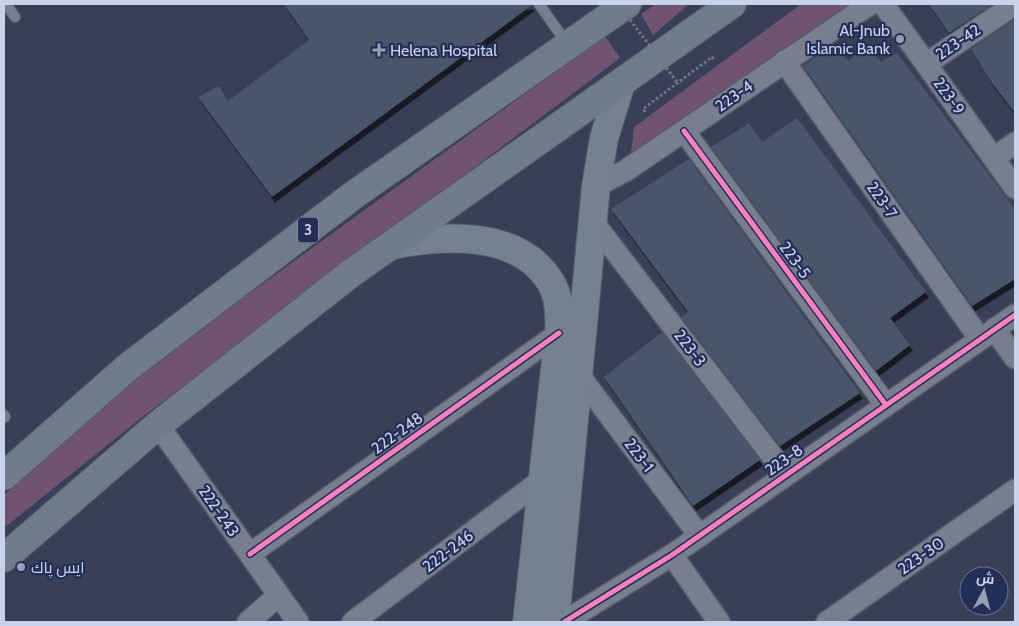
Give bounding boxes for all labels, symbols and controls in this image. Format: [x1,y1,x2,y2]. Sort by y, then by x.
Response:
street label: 223-42 [932,20,984,64]
place label: Al-Jnub Islamic Bank [806,21,891,58]
marker: Al-Jnub Islamic Bank [894,33,906,45]
place label: Helena Hospital [390,41,497,60]
marker: Helena Hospital [372,43,386,57]
street label: 223-9 [929,74,969,118]
street label: 223-4 [712,76,756,116]
street label: 223-7 [863,178,901,222]
road number: 3 [298,218,318,242]
street label: 223-5 [775,238,815,282]
street label: 223-3 [670,326,710,370]
street label: 222-248 [368,408,426,458]
street label: 223-1 [620,434,658,476]
street label: 223-8 [761,440,807,480]
street label: 222-243 [195,482,243,540]
street label: 222-246 [419,526,477,576]
street label: 223-30 [894,533,948,579]
place label: ايس پاك [31,558,85,579]
marker: ايس پاك [15,561,27,573]
north arrow [959,566,1009,616]
text: ش [976,568,996,588]

